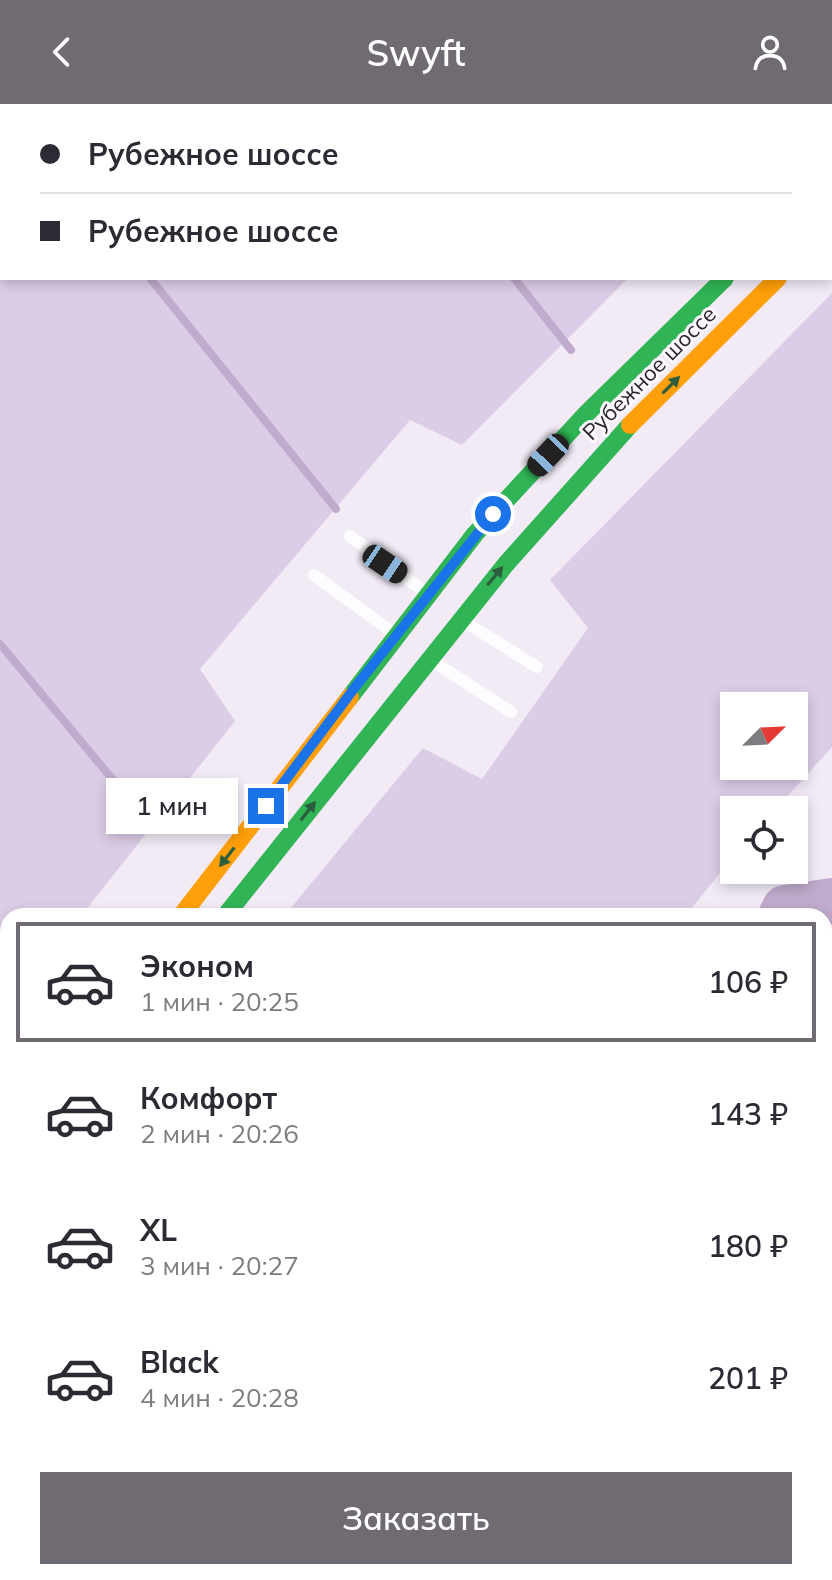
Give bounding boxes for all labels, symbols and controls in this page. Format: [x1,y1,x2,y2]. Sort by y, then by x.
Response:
icon: back [40,30,84,74]
text: Swyft [366,30,466,75]
icon: person [748,30,792,74]
text: Рубежное шоссе [88,135,339,173]
text: Рубежное шоссе [88,212,339,250]
street label: Рубежное шоссе [576,300,722,446]
one-way arrow [661,375,680,394]
car [523,429,573,481]
route start [475,496,511,532]
car [358,541,412,587]
one-way arrow [486,567,503,587]
north arrow [720,692,808,780]
map controls [720,692,808,884]
callout: 1 мин [106,778,238,834]
route end [248,788,284,824]
text: 1 мин [136,789,208,822]
button: locate [720,796,808,884]
one-way arrow [300,801,316,821]
one-way arrow [220,846,236,867]
icon: car [44,946,116,1018]
text: Эконом [140,947,254,985]
text: 106 ₽ [708,963,788,1001]
text: 1 мин · 20:25 [140,985,299,1018]
icon: car [44,1078,116,1150]
text: Комфорт [140,1079,277,1117]
text: 143 ₽ [708,1095,788,1133]
text: 2 мин · 20:26 [140,1117,299,1150]
icon: car [44,1210,116,1282]
text: XL [140,1211,177,1249]
text: 180 ₽ [708,1227,788,1265]
text: 3 мин · 20:27 [140,1249,299,1282]
icon: car [44,1342,116,1414]
text: Black [140,1343,219,1381]
text: 201 ₽ [708,1359,788,1397]
text: 4 мин · 20:28 [140,1381,299,1414]
button: Заказать [40,1472,792,1564]

